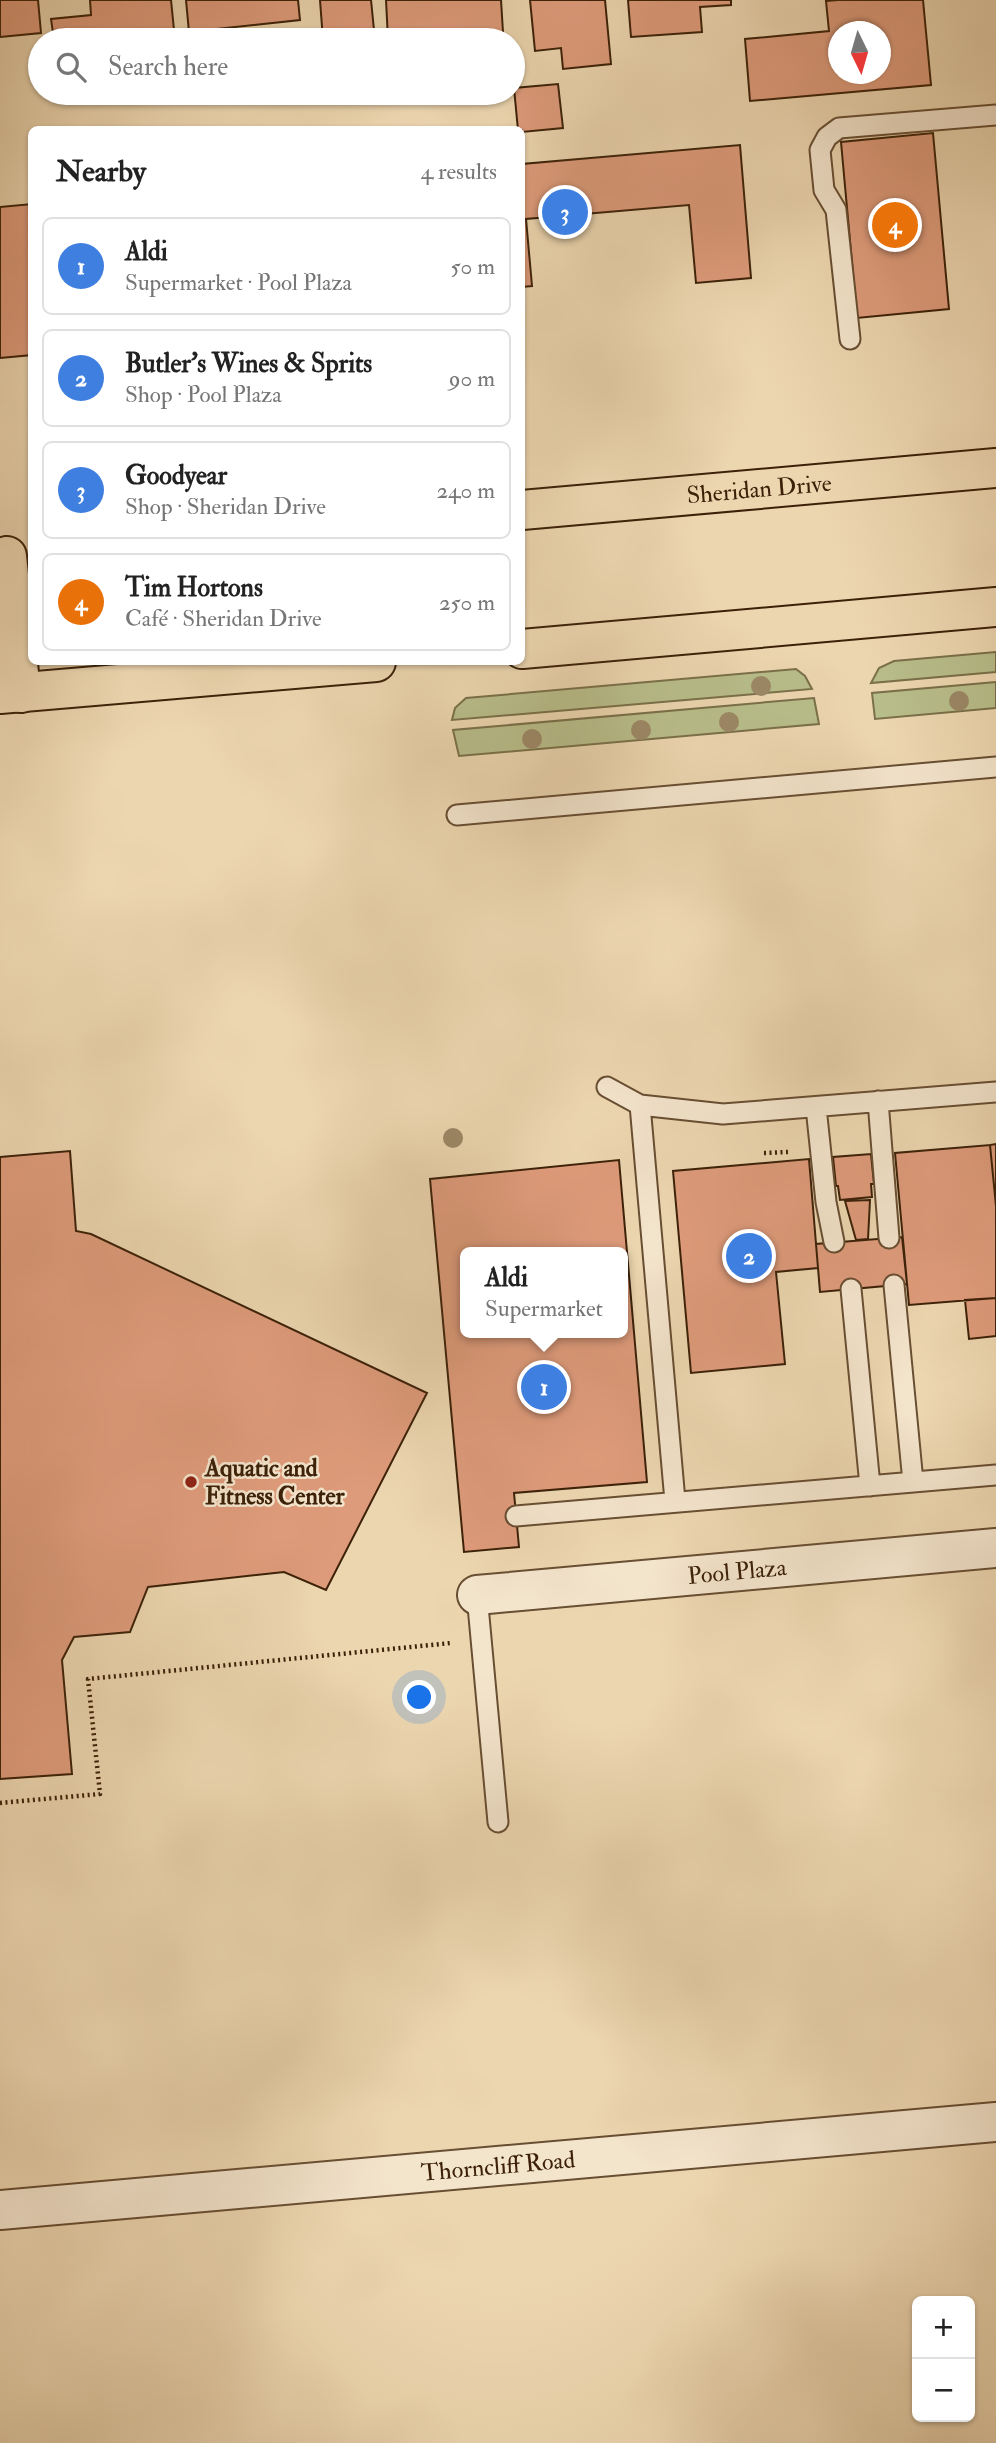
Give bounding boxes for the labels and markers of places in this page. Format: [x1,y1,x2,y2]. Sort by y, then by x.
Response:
pin: 3 [542,186,588,238]
pin: 4 [872,199,918,251]
pin: 2 [726,1230,772,1282]
pin: 1 [521,1361,567,1413]
place label: Aquatic and Fitness Center [204,1453,345,1512]
marker: Aquatic and Fitness Center [183,1474,199,1490]

